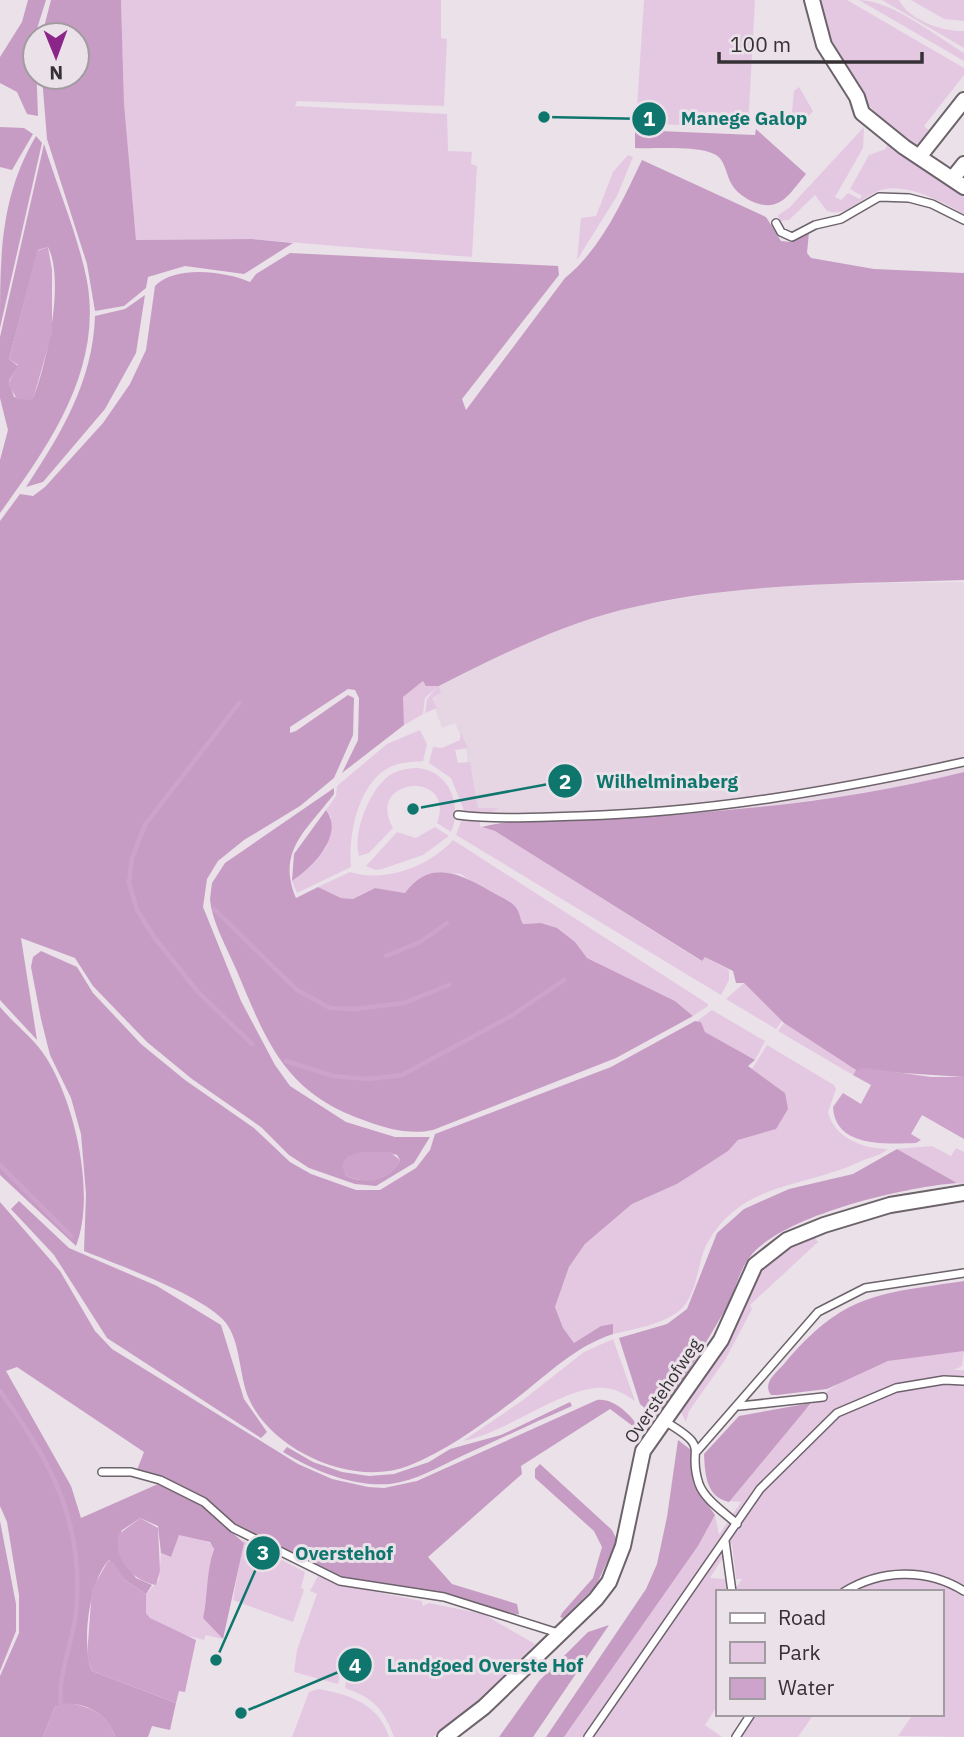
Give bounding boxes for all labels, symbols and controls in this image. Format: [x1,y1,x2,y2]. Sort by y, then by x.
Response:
north arrow [21,21,91,91]
scale bar [719,21,922,65]
text: 100 m [730,30,791,58]
text: N [49,61,63,85]
callout: Manege Galop [631,99,821,139]
text: 1 [643,104,656,132]
text: Manege Galop [681,106,807,130]
callout: Wilhelminaberg [547,761,752,801]
text: 2 [559,767,571,795]
text: Wilhelminaberg [596,769,739,793]
street label: Overstehofweg [619,1333,706,1448]
callout: Overstehof [246,1533,407,1573]
text: 3 [257,1538,269,1566]
text: Overstehof [295,1541,393,1565]
legend [716,1590,943,1716]
text: Road [778,1603,826,1631]
text: Park [778,1638,821,1666]
callout: Landgoed Overste Hof [337,1645,597,1685]
text: 4 [349,1651,361,1679]
text: Landgoed Overste Hof [387,1653,583,1677]
text: Water [778,1673,835,1701]

